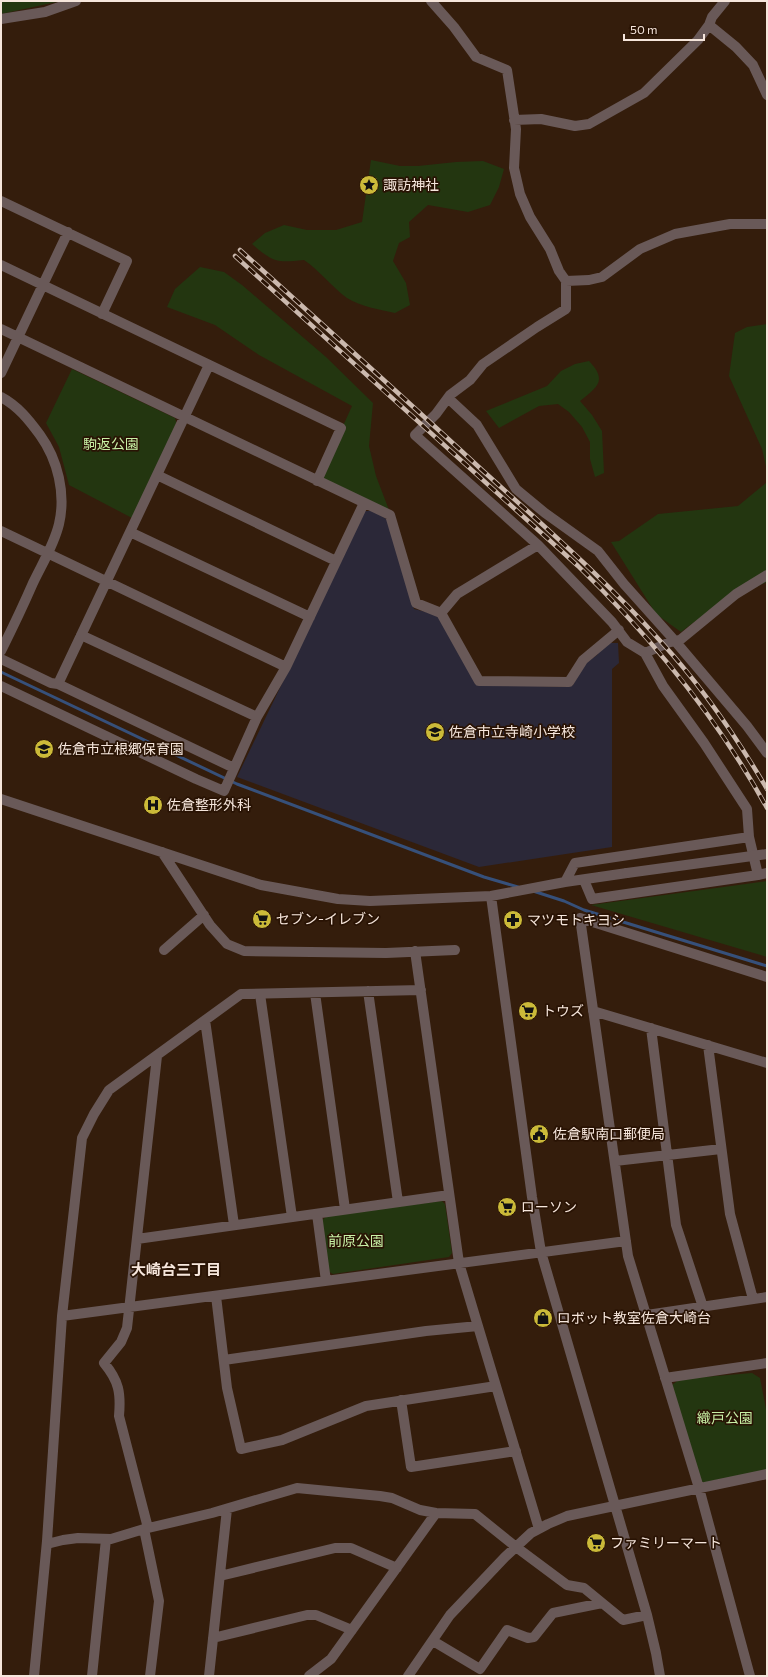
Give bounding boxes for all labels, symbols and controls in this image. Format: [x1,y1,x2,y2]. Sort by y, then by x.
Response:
scale bar [624,16,704,42]
text: 50 m [630,22,658,36]
place icon: 諏訪神社 [358,174,380,196]
place label: 諏訪神社 [383,176,439,193]
park label: 駒返公園 [83,435,139,452]
school or university icon: 佐倉市立寺崎小学校 [424,721,446,743]
place label: 佐倉市立寺崎小学校 [449,723,575,740]
school or university icon: 佐倉市立根郷保育園 [33,738,55,760]
place label: 佐倉市立根郷保育園 [58,740,184,757]
hospital icon: 佐倉整形外科 [142,794,164,816]
place label: 佐倉整形外科 [167,796,251,813]
supermarket icon: セブン-イレブン [251,908,273,930]
pharmacy icon: マツモトキヨシ [502,909,524,931]
place label: セブン-イレブン [276,910,380,927]
place label: マツモトキヨシ [527,911,625,928]
supermarket icon: トウズ [517,1000,539,1022]
place label: トウズ [542,1002,584,1019]
public building icon: 佐倉駅南口郵便局 [528,1123,550,1145]
place label: 佐倉駅南口郵便局 [553,1125,665,1142]
supermarket icon: ローソン [496,1196,518,1218]
place label: ローソン [521,1198,577,1215]
park label: 前原公園 [328,1232,384,1249]
district label: 大崎台三丁目 [131,1260,221,1278]
shop icon: ロボット教室佐倉大崎台 [532,1307,554,1329]
place label: ロボット教室佐倉大崎台 [557,1309,711,1326]
park label: 織戸公園 [697,1409,753,1426]
supermarket icon: ファミリーマート [585,1532,607,1554]
place label: ファミリーマート [610,1534,722,1551]

